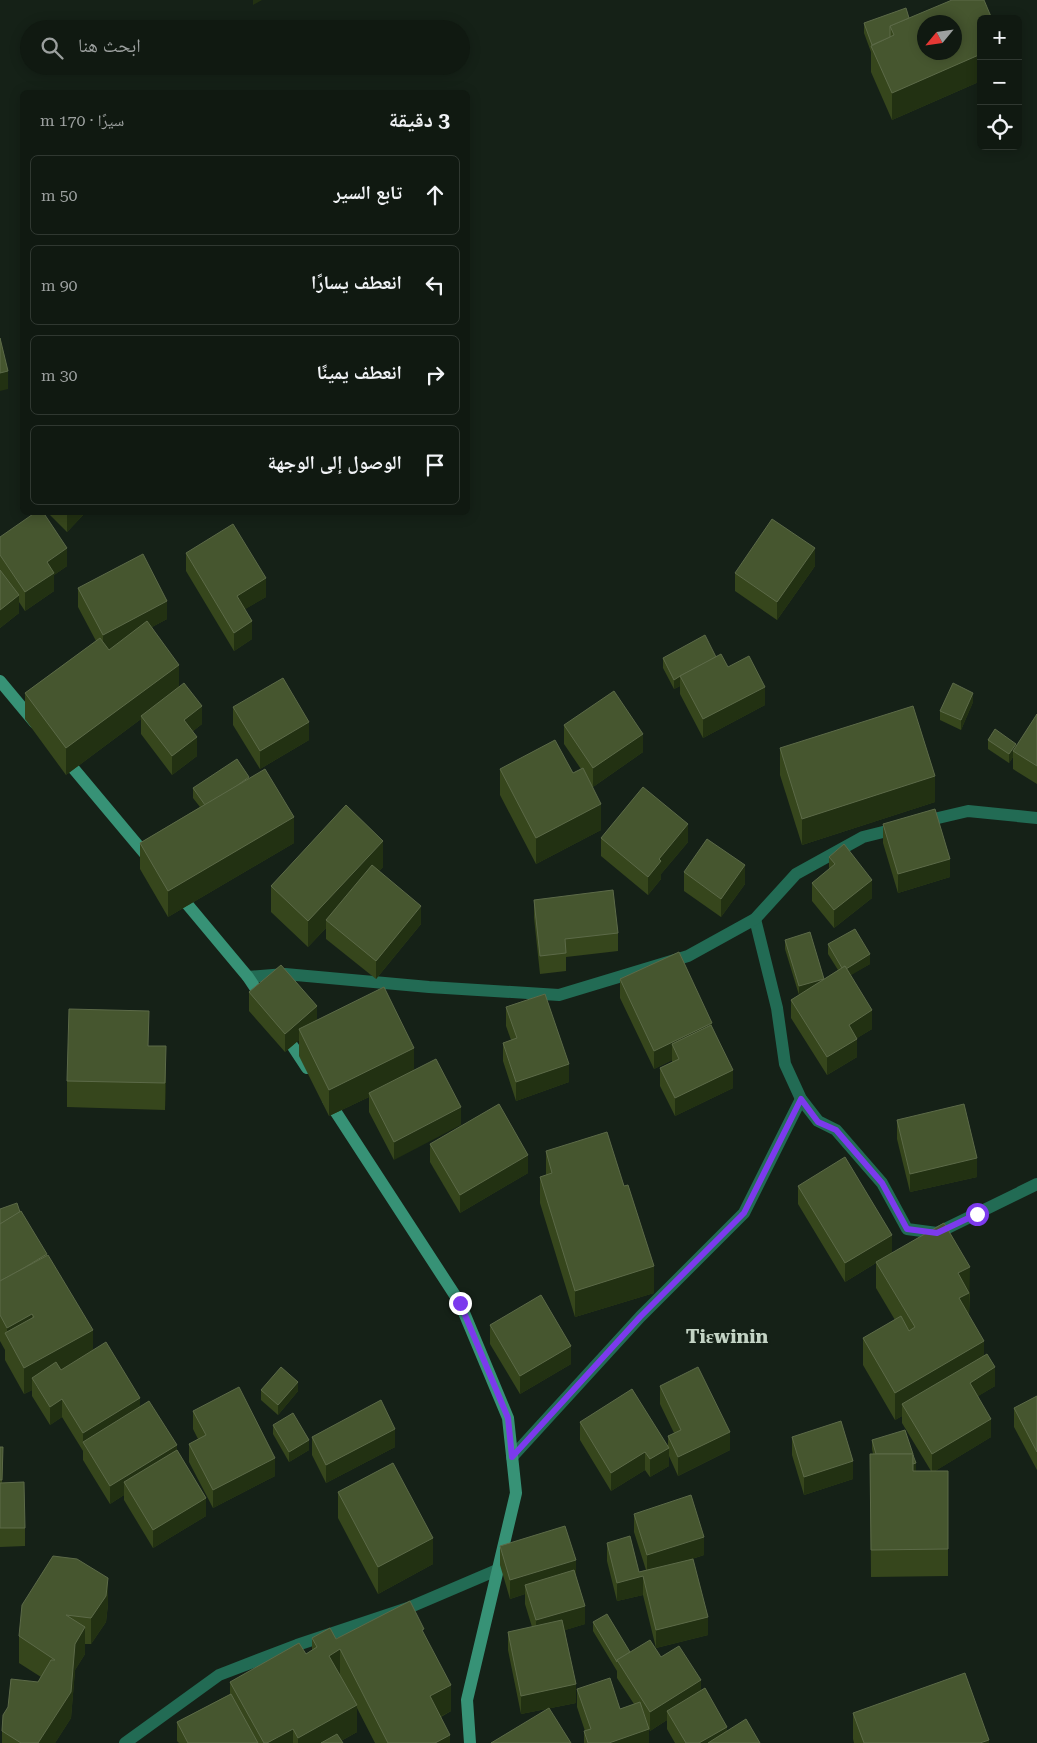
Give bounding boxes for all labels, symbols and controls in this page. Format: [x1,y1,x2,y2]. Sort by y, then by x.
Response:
north arrow [917,15,962,60]
map controls [977,15,1022,150]
button: + [977,15,1022,60]
search box [20,20,470,75]
icon: search [38,34,66,62]
text: ابحث هنا [78,34,141,57]
button: − [977,60,1022,105]
button: locate [977,105,1022,150]
text: 3 دقيقة [389,108,450,132]
text: سيرًا · 170 m [40,111,124,130]
text: تابع السير [334,181,402,204]
icon: ahead [421,181,449,209]
text: 50 m [41,186,78,205]
text: انعطف يسارًا [311,271,402,294]
icon: left [421,271,449,299]
text: 90 m [41,276,78,295]
text: انعطف يمينًا [317,361,402,384]
icon: right [421,361,449,389]
text: 30 m [41,366,78,385]
text: الوصول إلى الوجهة [267,451,402,474]
icon: arrive [421,451,449,479]
route start [966,1203,989,1226]
route end [449,1292,472,1315]
district label: Tiɛwinin [686,1325,769,1348]

